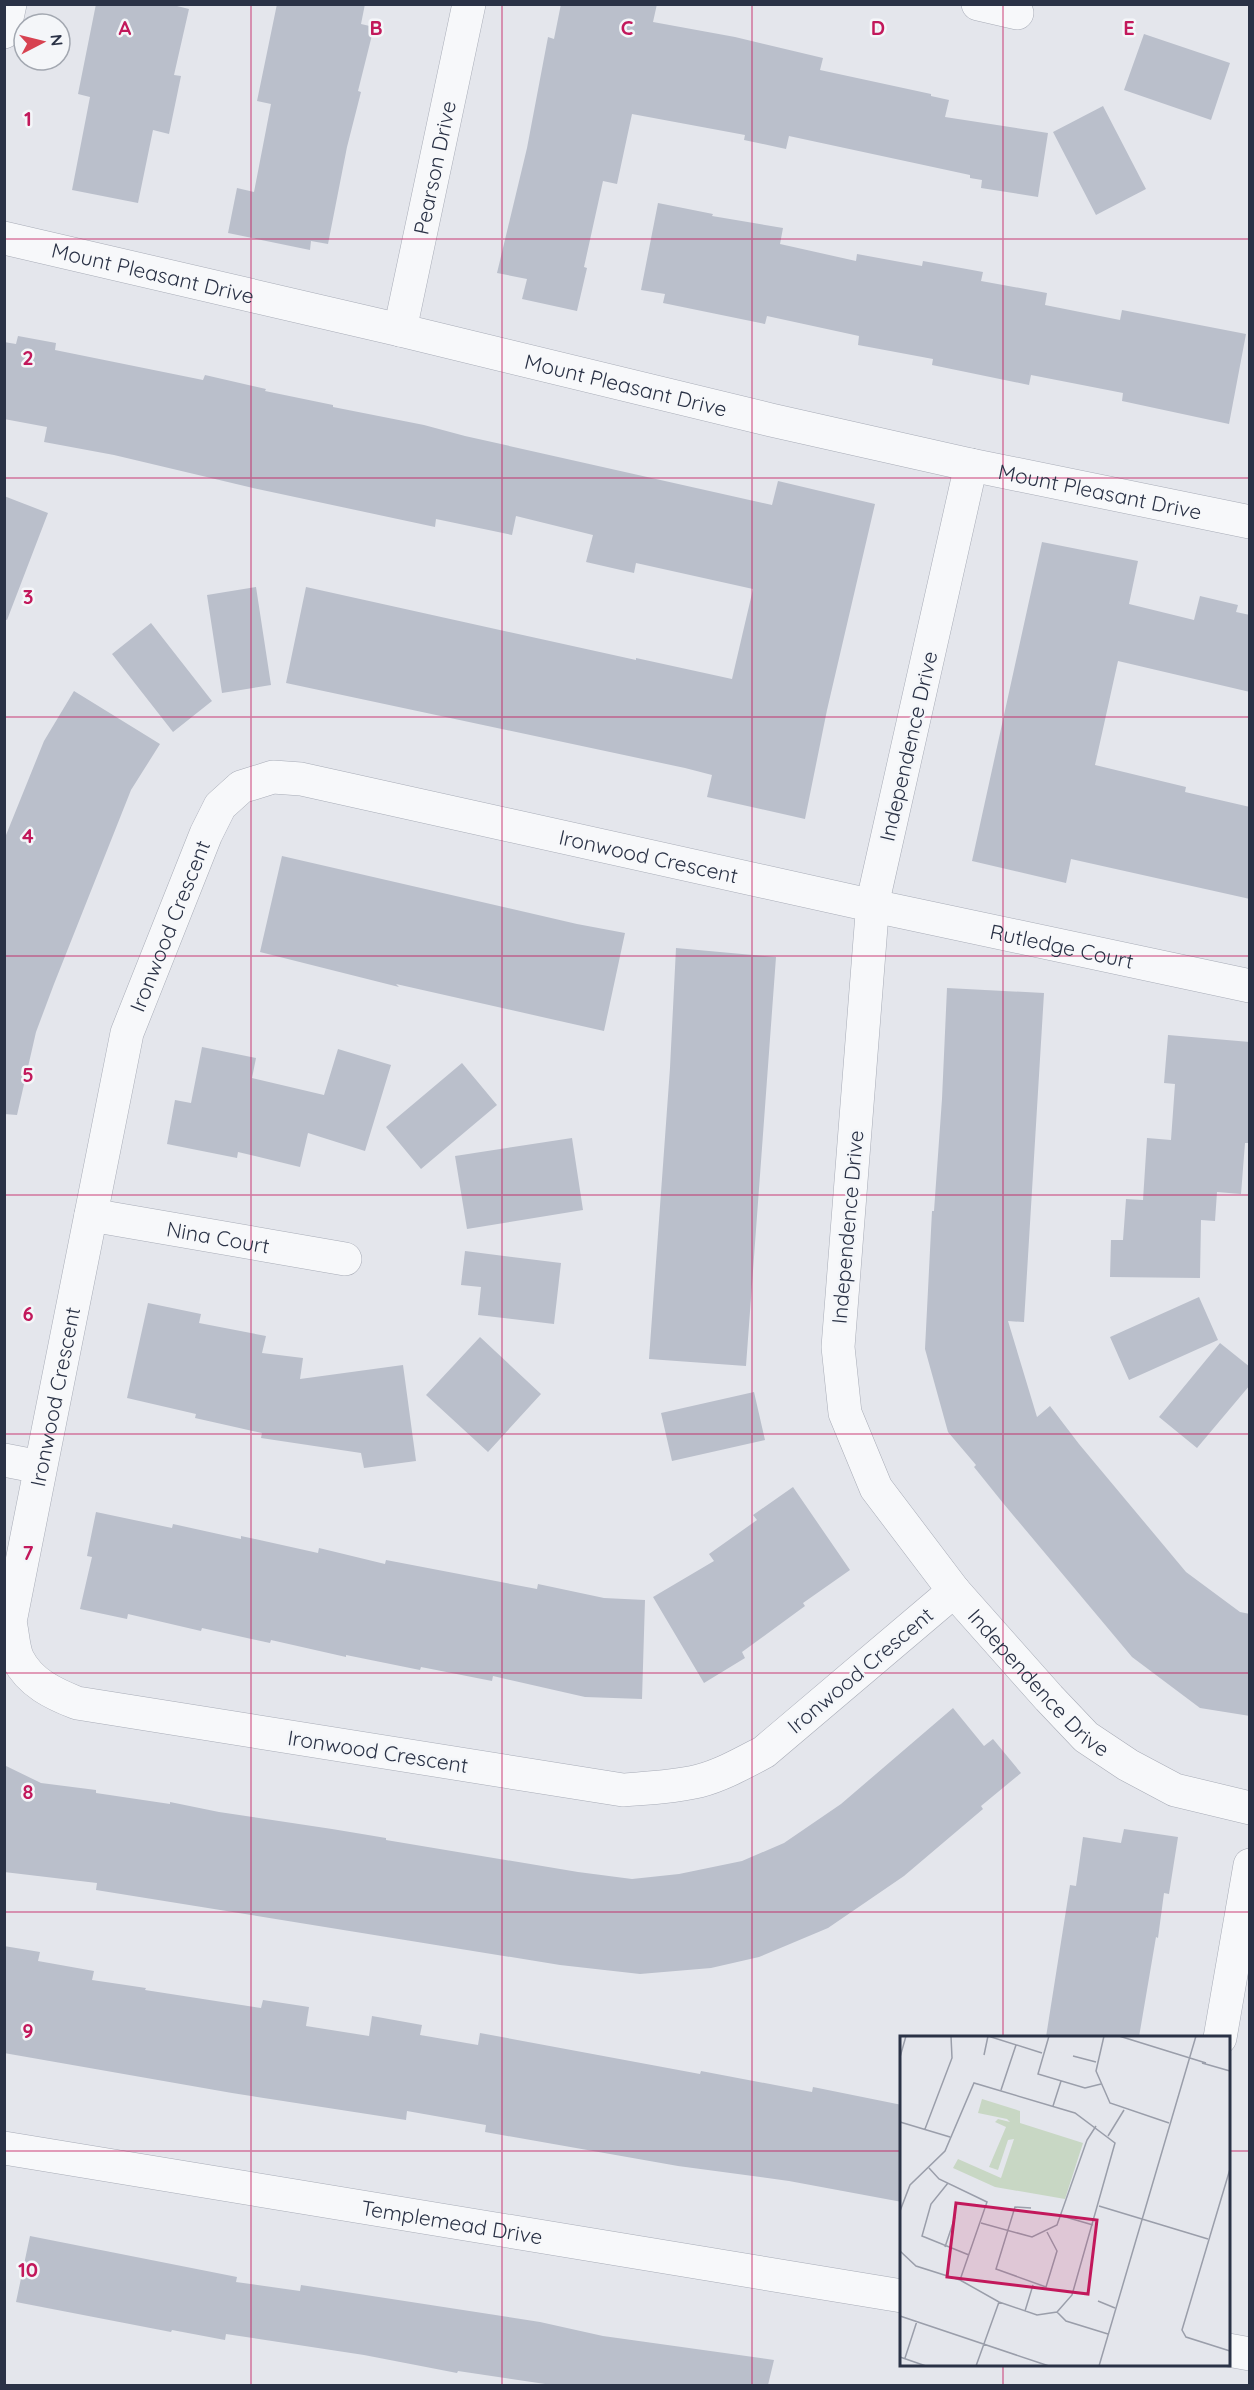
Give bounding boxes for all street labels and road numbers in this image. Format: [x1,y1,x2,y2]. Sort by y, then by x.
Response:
street label: Pearson Drive [408,98,461,237]
street label: Mount Pleasant Drive [49,237,257,309]
street label: Mount Pleasant Drive [522,348,730,422]
street label: Mount Pleasant Drive [996,458,1204,525]
street label: Independence Drive [873,648,943,844]
street label: Ironwood Crescent [557,824,740,888]
street label: Ironwood Crescent [124,836,215,1015]
street label: Rutledge Court [988,918,1136,974]
street label: Independence Drive [826,1129,868,1325]
street label: Nina Court [165,1215,272,1259]
street label: Ironwood Crescent [24,1305,85,1489]
street label: Ironwood Crescent [782,1601,938,1739]
street label: Independence Drive [963,1603,1114,1762]
street label: Ironwood Crescent [286,1724,470,1778]
street label: Templemead Drive [359,2194,545,2250]

